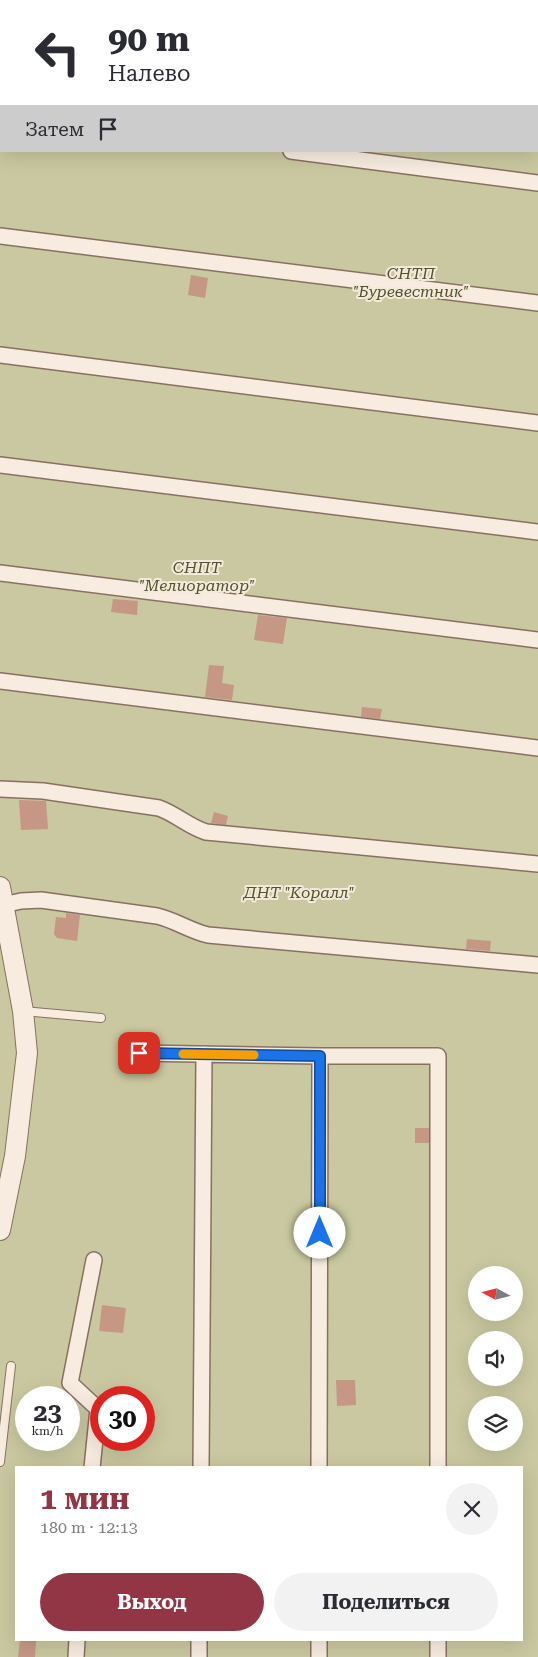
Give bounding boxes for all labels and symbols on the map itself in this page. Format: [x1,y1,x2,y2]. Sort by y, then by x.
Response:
park label: СНТП "Буревестник" [353,264,469,301]
park label: СНПТ "Мелиоратор" [139,558,255,595]
park label: ДНТ "Коралл" [242,883,355,902]
pin [118,1032,160,1074]
position arrow [293,1206,345,1258]
north arrow [468,1266,522,1321]
speed limit sign: 30 [90,1386,155,1451]

